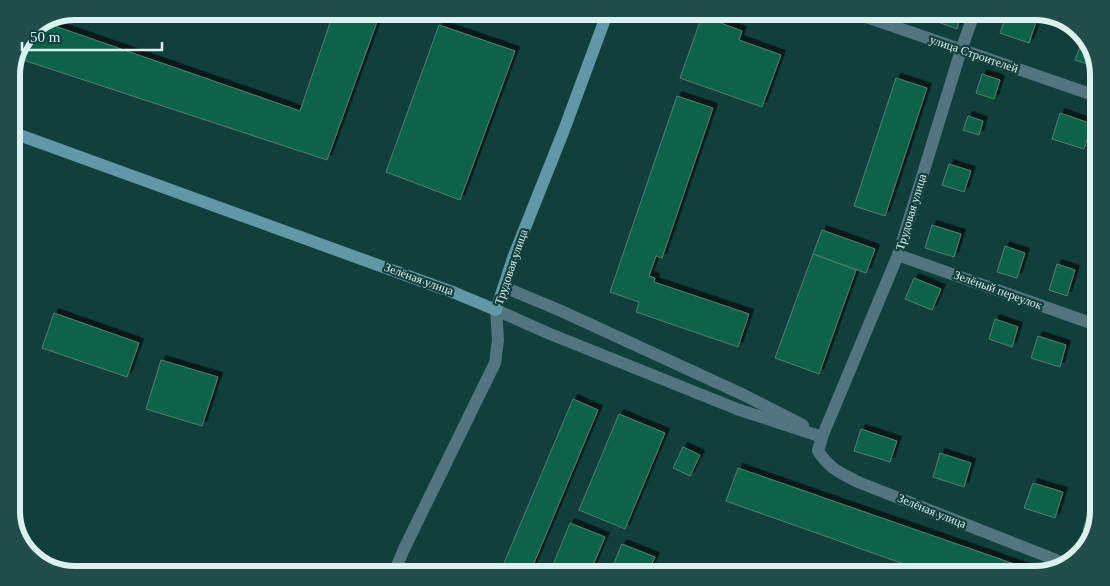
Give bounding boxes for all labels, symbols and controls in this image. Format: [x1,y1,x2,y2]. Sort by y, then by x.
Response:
scale bar [22,20,162,52]
text: 50 m [30,29,61,45]
street label: улица Строителей [928,32,1021,76]
street label: Трудовая улица [893,172,929,252]
street label: Трудовая улица [492,227,531,307]
street label: Зелёная улица [383,260,456,298]
street label: Зелёный переулок [952,268,1044,312]
street label: Зелёная улица [896,491,969,531]

